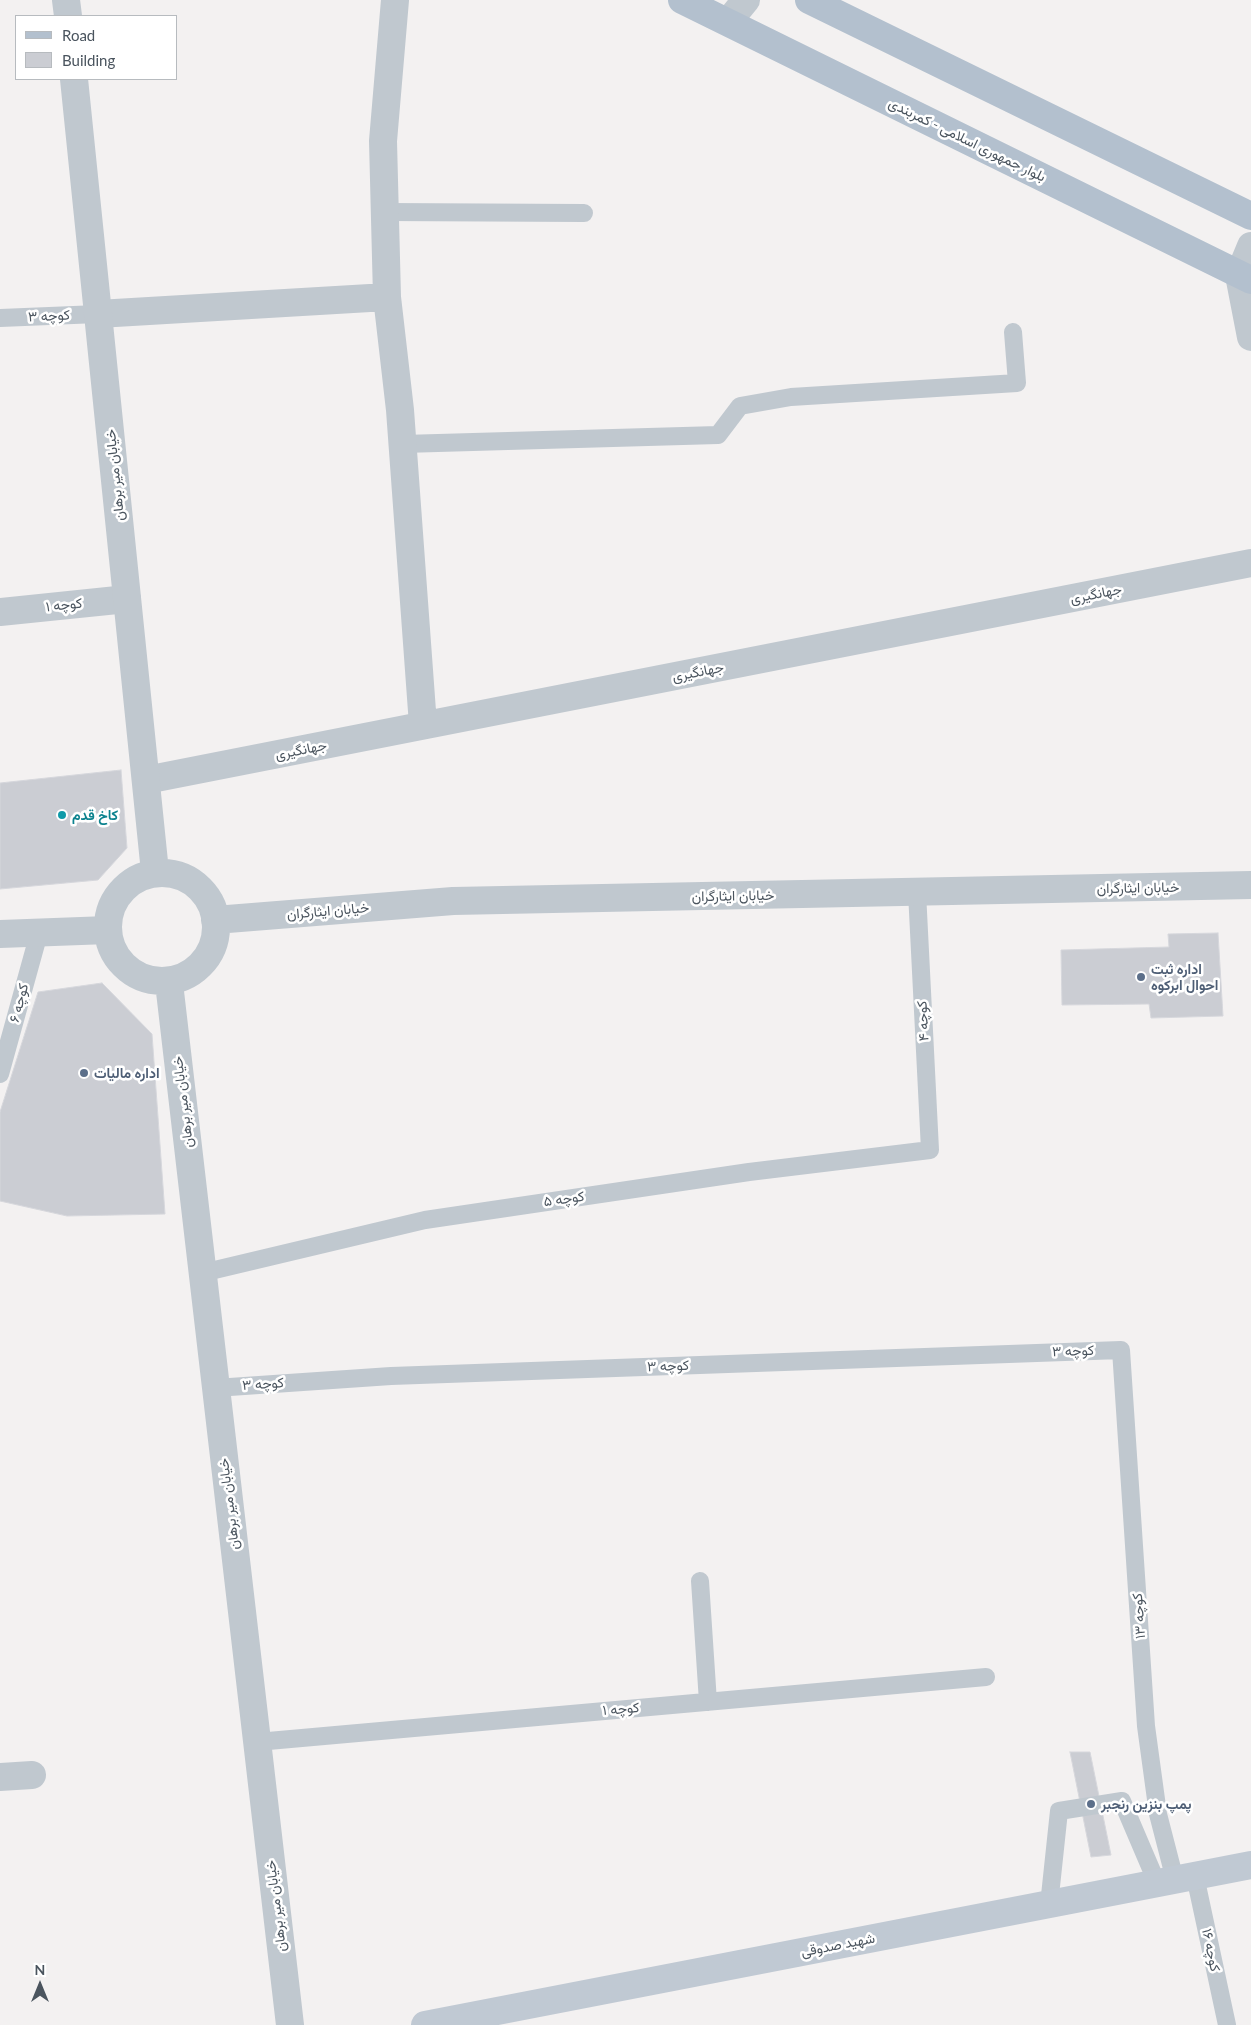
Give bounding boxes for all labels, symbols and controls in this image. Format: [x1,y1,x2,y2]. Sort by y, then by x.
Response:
legend [15,15,178,80]
text: Road [62,26,95,44]
text: Building [62,51,115,69]
street label: بلوار جمهوری اسلامی - کمربندی [886,95,1048,185]
street label: کوچه ۳ [28,307,70,325]
street label: خیابان میر برهان [102,428,128,522]
street label: جهانگیری [1069,581,1123,607]
street label: کوچه ۱ [45,595,83,615]
street label: جهانگیری [671,659,725,685]
street label: جهانگیری [274,737,328,763]
place label: کاخ قدم [72,807,118,823]
marker: کاخ قدم [56,809,68,821]
street label: خیابان ایثارگران [1097,879,1179,897]
street label: خیابان ایثارگران [692,887,774,905]
street label: خیابان ایثارگران [286,899,370,923]
place label: اداره ثبت احوال ابرکوه [1151,961,1218,994]
marker: اداره ثبت احوال ابرکوه [1135,971,1147,983]
street label: کوچه ۶ [6,982,32,1024]
street label: کوچه ۴ [914,1000,932,1042]
street label: خیابان میر برهان [169,1055,197,1149]
place label: اداره مالیات [94,1065,160,1081]
marker: اداره مالیات [78,1067,90,1079]
street label: کوچه ۵ [543,1188,585,1210]
street label: کوچه ۳ [1052,1342,1094,1360]
street label: کوچه ۳ [647,1357,689,1375]
street label: کوچه ۳ [242,1374,284,1394]
street label: خیابان میر برهان [215,1457,243,1551]
street label: کوچه ۱۳ [1129,1593,1149,1639]
street label: کوچه ۱ [602,1699,640,1719]
place label: پمپ بنزین رنجبر [1101,1796,1191,1812]
marker: پمپ بنزین رنجبر [1085,1798,1097,1810]
street label: خیابان میر برهان [262,1859,290,1953]
street label: کوچه ۱۶ [1198,1927,1224,1973]
street label: شهید صدوقی [800,1930,876,1960]
north arrow [15,1960,65,2010]
text: N [35,1961,45,1978]

